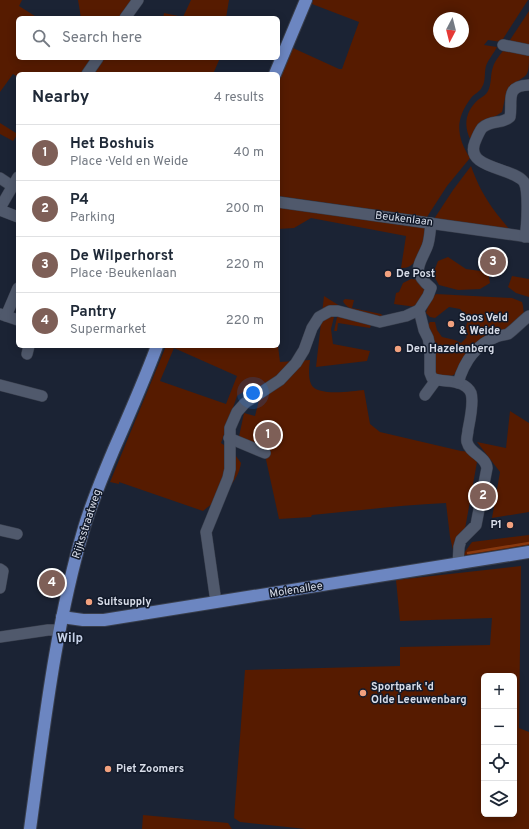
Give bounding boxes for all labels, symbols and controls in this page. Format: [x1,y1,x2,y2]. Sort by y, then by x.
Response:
north arrow [433,12,469,48]
search box [16,16,280,60]
icon: search [30,27,52,49]
text: Search here [62,29,142,48]
text: Nearby [32,87,89,109]
text: 4 results [214,90,264,106]
text: Het Boshuis [70,135,154,154]
text: 1 [42,145,48,161]
text: 40 m [234,145,264,161]
text: Place · Veld en Weide [70,154,188,170]
text: P4 [70,191,89,210]
text: 2 [41,201,49,217]
text: 200 m [225,201,264,217]
street label: Beukenlaan [374,209,434,229]
text: Parking [70,210,115,226]
text: De Wilperhorst [70,247,174,266]
pin: 3 [480,247,506,277]
text: 3 [41,257,49,273]
text: 220 m [226,257,264,273]
text: Place · Beukenlaan [70,266,177,282]
place label: De Post [396,267,435,281]
marker: De Post [383,269,393,279]
text: Pantry [70,303,117,322]
place label: Soos Veld & Weide [459,311,508,338]
text: 4 [41,313,49,329]
text: 220 m [226,313,264,329]
marker: Soos Veld & Weide [446,319,456,329]
text: Supermarket [70,322,146,338]
place label: Den Hazelenberg [406,342,494,356]
marker: Den Hazelenberg [393,344,403,354]
your location [243,383,263,403]
pin: 1 [255,420,281,450]
pin: 2 [470,481,496,511]
street label: Rijksstraatweg [69,487,105,561]
place label: P1 [491,518,502,532]
marker: P1 [505,520,515,530]
pin: 4 [39,568,65,598]
street label: Molenallee [268,579,324,601]
place label: Suitsupply [97,595,151,609]
marker: Suitsupply [84,597,94,607]
district label: Wilp [57,631,83,647]
map controls [481,673,517,817]
button: + [481,673,517,709]
place label: Sportpark 'd Olde Leeuwenbarg [371,680,467,707]
marker: Sportpark 'd Olde Leeuwenbarg [358,688,368,698]
button: − [481,709,517,745]
button: locate [481,745,517,781]
place label: Piet Zoomers [116,762,184,776]
marker: Piet Zoomers [103,764,113,774]
button: layers [481,781,517,817]

